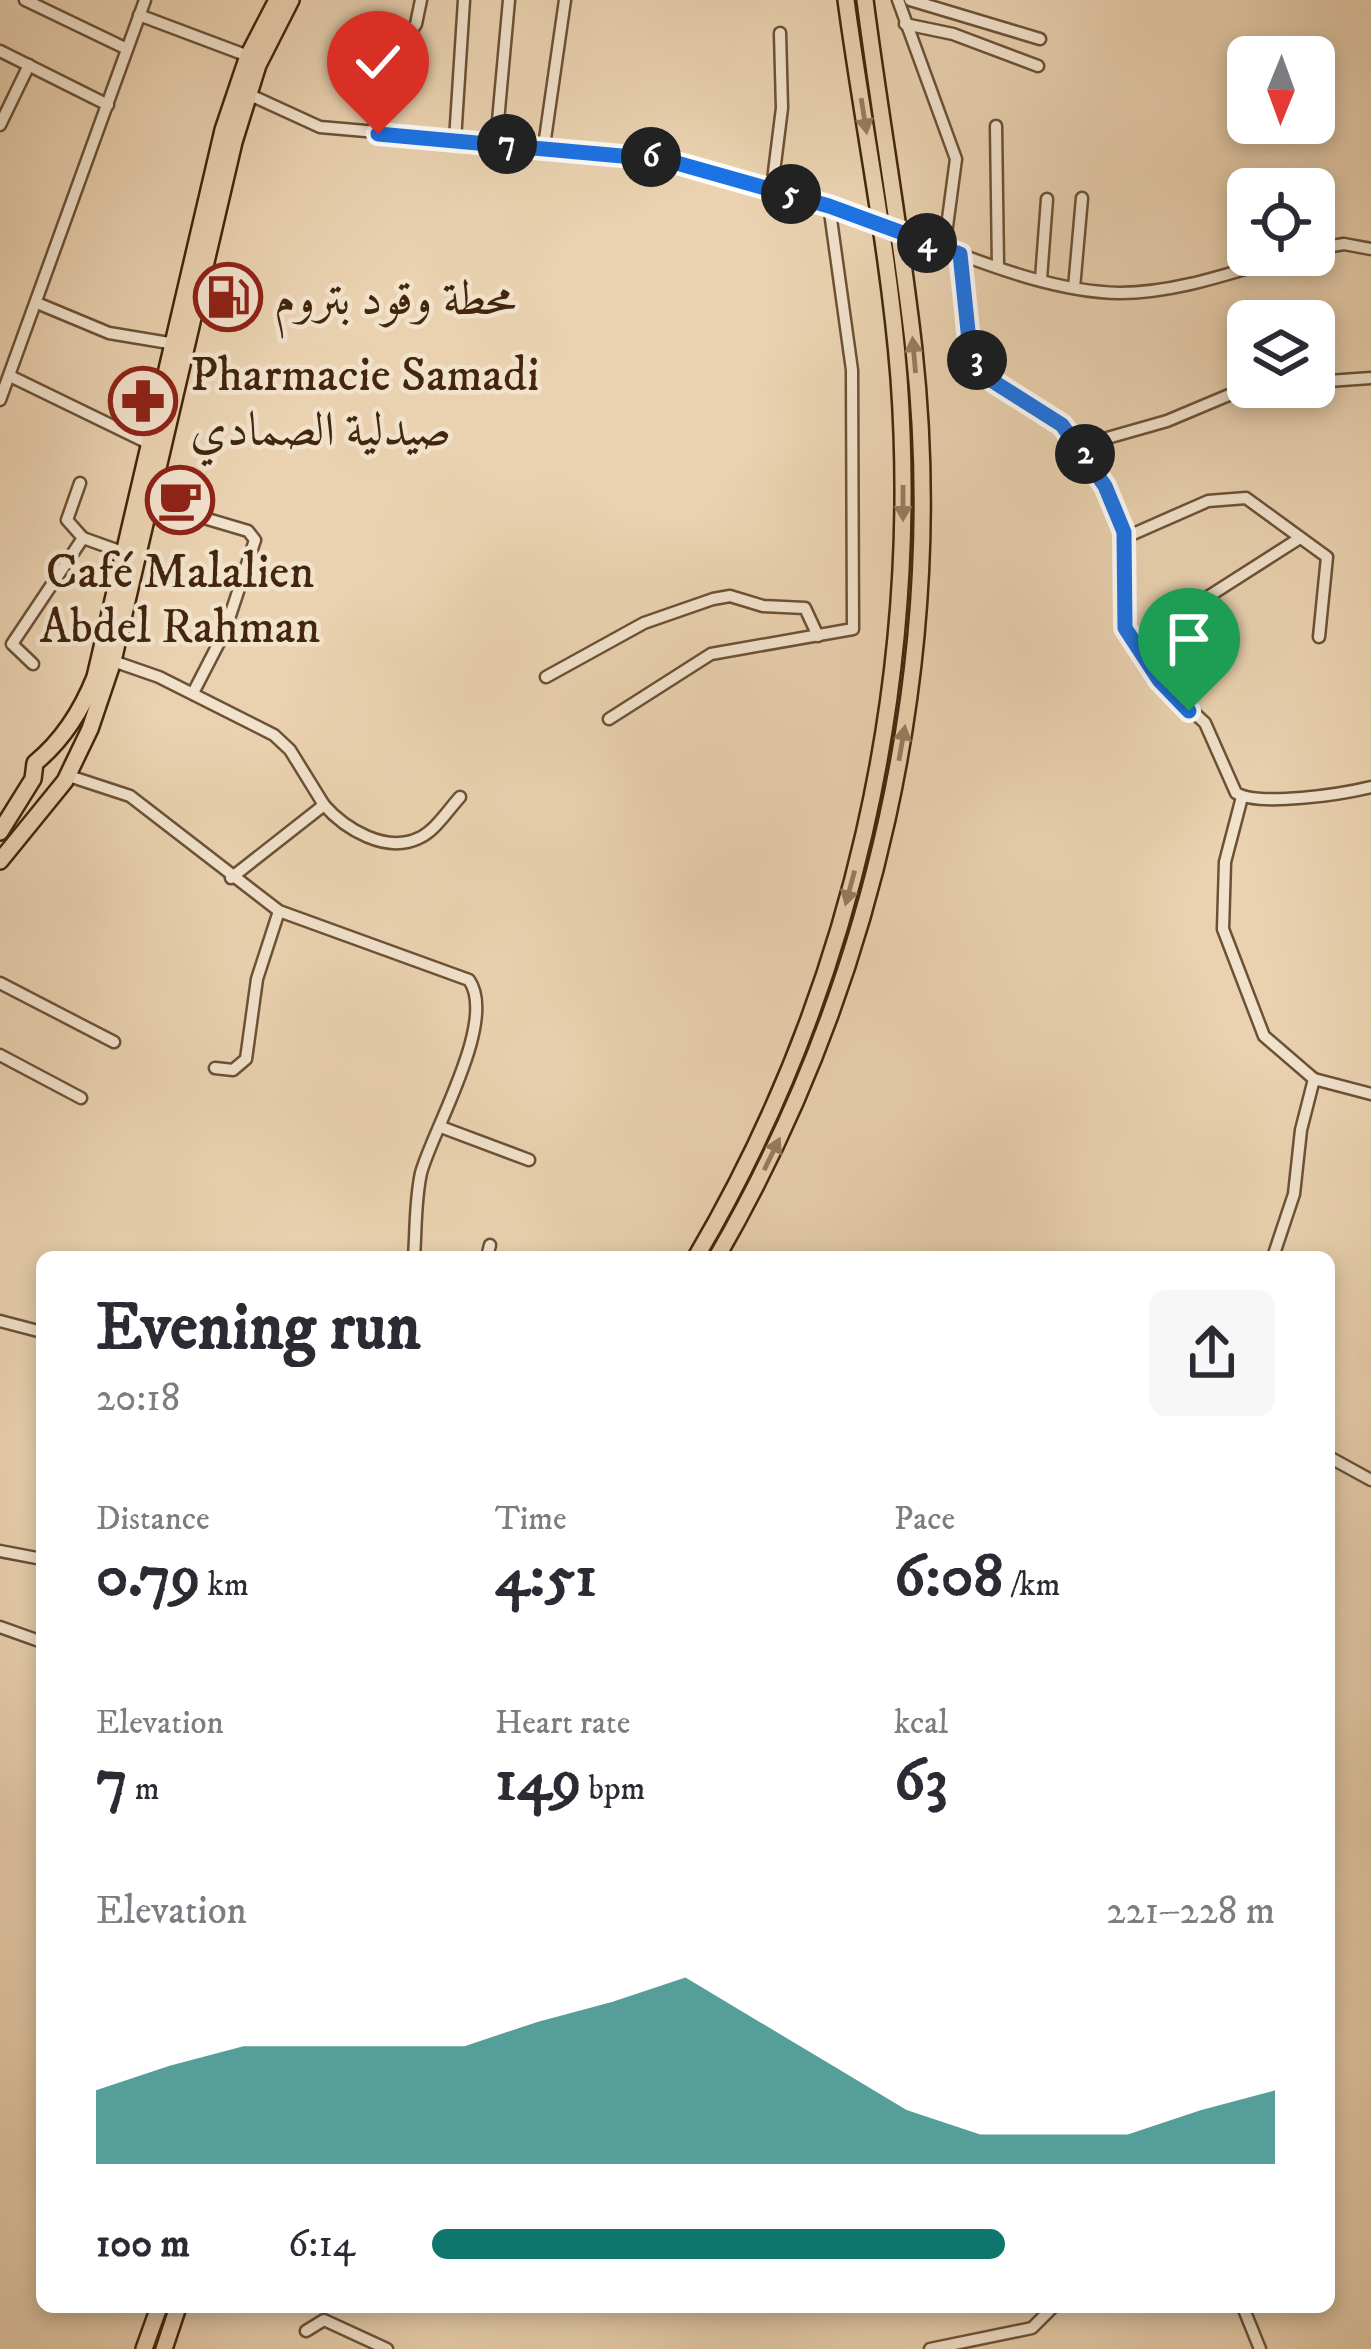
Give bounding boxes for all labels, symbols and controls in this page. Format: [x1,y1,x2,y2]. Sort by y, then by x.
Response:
pin [327,11,429,134]
icon: check [345,29,411,95]
north arrow [1227,36,1335,144]
map controls [1227,36,1335,408]
one-way arrow [855,97,873,135]
pin: 7 [477,114,537,174]
text: 7 [498,123,516,164]
pin: 6 [621,127,681,187]
text: 6 [642,136,660,177]
pin: 5 [761,164,821,224]
button: locate [1227,168,1335,276]
text: 5 [783,173,799,214]
pin: 4 [897,213,957,273]
text: 4 [918,222,937,263]
fuel station icon: محطة وقود بتروم [193,262,263,332]
place label: محطة وقود بتروم [274,270,516,339]
button: layers [1227,300,1335,408]
pin: 3 [947,330,1007,390]
one-way arrow [904,336,923,373]
text: 3 [971,339,983,380]
place label: Pharmacie Samadi صيدلية الصمادي [190,346,539,467]
pharmacy icon: Pharmacie Samadi صيدلية الصمادي [108,366,178,436]
pin: 2 [1055,424,1115,484]
text: 2 [1077,433,1093,474]
cafe icon: Café Malalien Abdel Rahman [145,465,215,535]
one-way arrow [893,485,913,523]
place label: Café Malalien Abdel Rahman [40,543,320,658]
pin [1138,588,1240,711]
icon: arrive [1156,606,1222,672]
one-way arrow [894,724,912,762]
one-way arrow [840,870,858,907]
one-way arrow [761,1137,781,1171]
text: Evening run [96,1288,421,1370]
button: share [1149,1290,1275,1416]
text: 20:18 [96,1374,180,1423]
text: Distance [96,1499,210,1540]
text: Time [495,1499,567,1540]
text: Pace [894,1499,955,1540]
text: 0.79 [96,1540,200,1615]
text: 4:51 [495,1540,597,1615]
text: 6:08 [894,1540,1003,1615]
text: km [200,1565,249,1606]
text: /km [1003,1565,1060,1606]
text: Elevation [96,1703,224,1744]
text: Heart rate [495,1703,630,1744]
text: kcal [894,1703,948,1744]
text: 7 [96,1744,128,1819]
text: 149 [495,1744,582,1819]
text: 63 [894,1744,948,1819]
text: m [128,1769,160,1810]
text: bpm [582,1769,645,1810]
text: Elevation [96,1887,247,1936]
text: 221–228 m [1106,1887,1275,1936]
text: 100 m [96,2220,190,2269]
text: 6:14 [288,2220,355,2269]

